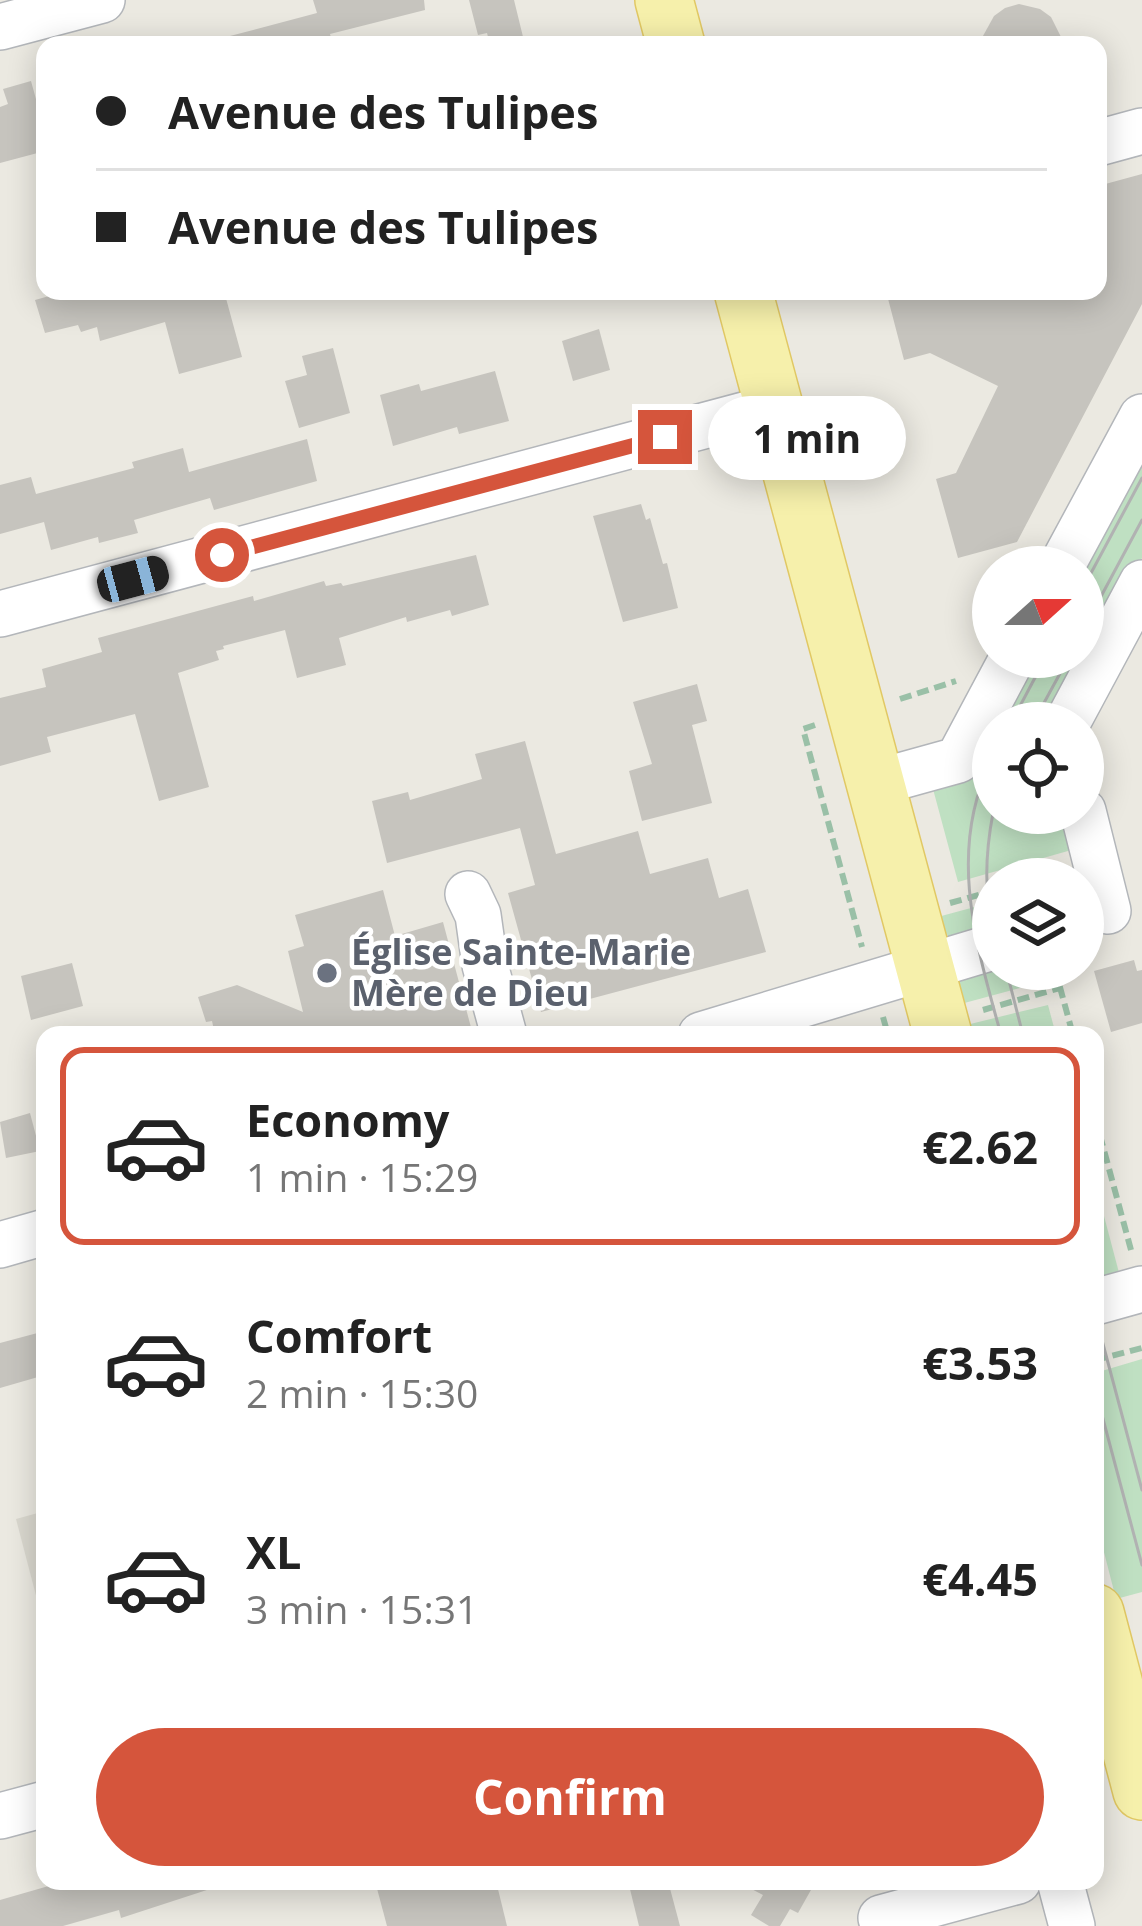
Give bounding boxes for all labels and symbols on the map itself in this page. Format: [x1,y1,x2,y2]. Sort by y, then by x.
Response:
callout: 1 min [707,395,905,479]
route end [638,410,692,464]
route start [195,528,249,582]
north arrow [972,546,1104,678]
car [94,552,172,606]
place label: Église Sainte-Marie Mère de Dieu [351,927,691,1017]
marker: Église Sainte-Marie Mère de Dieu [314,960,340,986]

